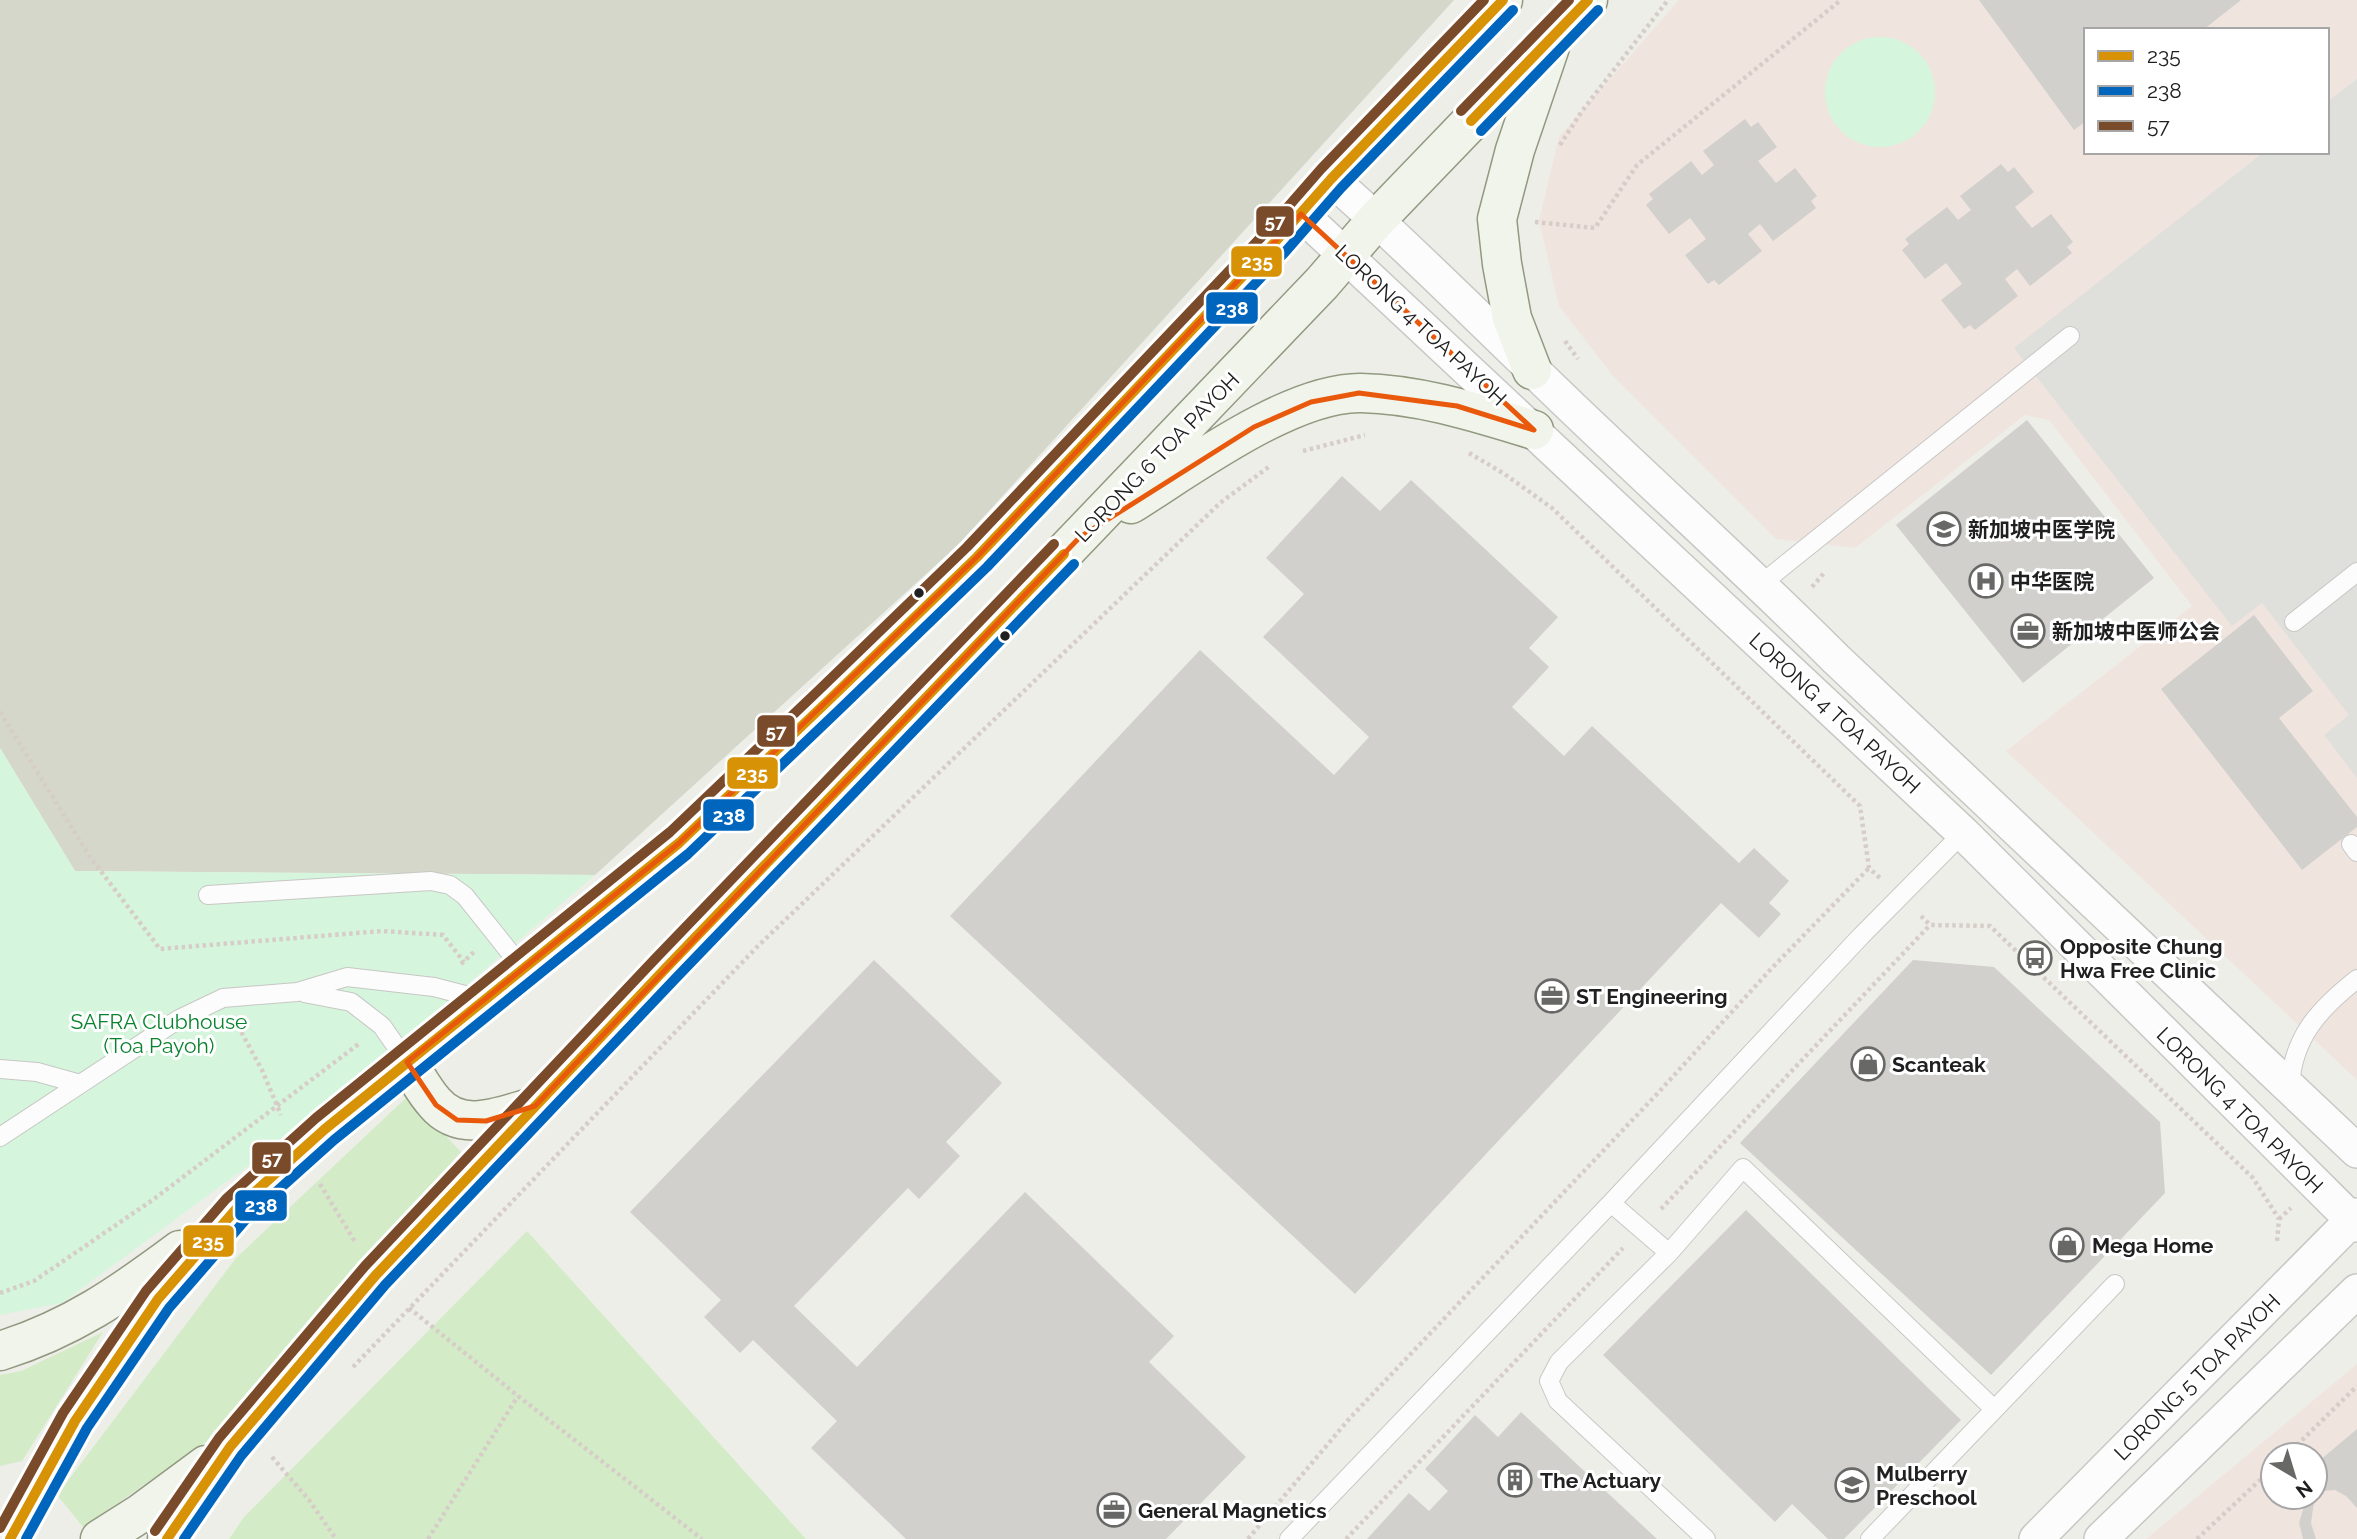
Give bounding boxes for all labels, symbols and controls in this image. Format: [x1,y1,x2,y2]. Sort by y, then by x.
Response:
legend [2084,28,2329,154]
text: 235 [2147,43,2181,68]
text: 238 [2147,78,2182,103]
text: 57 [2147,113,2170,138]
line badge: 57 [1255,205,1295,238]
text: 57 [1264,210,1286,232]
street label: LORONG 4 TOA PAYOH [1330,239,1512,411]
line badge: 235 [1230,245,1283,278]
text: 235 [1241,250,1273,272]
line badge: 238 [1205,291,1259,325]
text: 238 [1216,297,1248,319]
street label: LORONG 6 TOA PAYOH [1070,367,1244,547]
school or university icon: 新加坡中医学院 [1925,510,1963,548]
place label: 新加坡中医学院 [1968,517,2115,542]
hospital icon: 中华医院 [1967,562,2005,600]
place label: 中华医院 [2010,569,2094,594]
unlabelled marker [912,586,926,600]
office icon: 新加坡中医师公会 [2009,612,2047,650]
place label: 新加坡中医师公会 [2052,619,2220,644]
street label: LORONG 4 TOA PAYOH [1744,627,1926,799]
unlabelled marker [998,629,1012,643]
line badge: 57 [756,714,796,748]
text: 57 [765,720,787,742]
line badge: 235 [726,756,779,790]
text: 235 [736,762,768,784]
line badge: 238 [702,798,755,832]
text: 238 [713,804,745,826]
place label: Opposite Chung Hwa Free Clinic [2060,934,2222,983]
bus stop icon: Opposite Chung Hwa Free Clinic [2016,939,2054,977]
office icon: ST Engineering [1533,977,1571,1015]
place label: ST Engineering [1576,984,1728,1009]
park label: SAFRA Clubhouse (Toa Payoh) [71,1009,247,1058]
street label: LORONG 4 TOA PAYOH [2152,1022,2328,1198]
shop icon: Scanteak [1849,1045,1887,1083]
place label: Scanteak [1892,1052,1986,1077]
line badge: 57 [251,1141,292,1175]
text: 57 [261,1147,283,1169]
line badge: 238 [234,1189,288,1222]
text: 238 [245,1194,277,1216]
line badge: 235 [182,1224,235,1258]
shop icon: Mega Home [2048,1226,2086,1264]
text: 235 [192,1230,224,1252]
place label: Mega Home [2092,1233,2214,1258]
street label: LORONG 5 TOA PAYOH [2109,1289,2285,1465]
north arrow [2259,1441,2329,1511]
building icon: The Actuary [1496,1461,1534,1499]
place label: Mulberry Preschool [1876,1461,1977,1510]
school or university icon: Mulberry Preschool [1833,1466,1871,1504]
place label: The Actuary [1540,1468,1662,1493]
text: N [2292,1476,2317,1503]
office icon: General Magnetics [1095,1491,1133,1529]
place label: General Magnetics [1138,1498,1327,1523]

